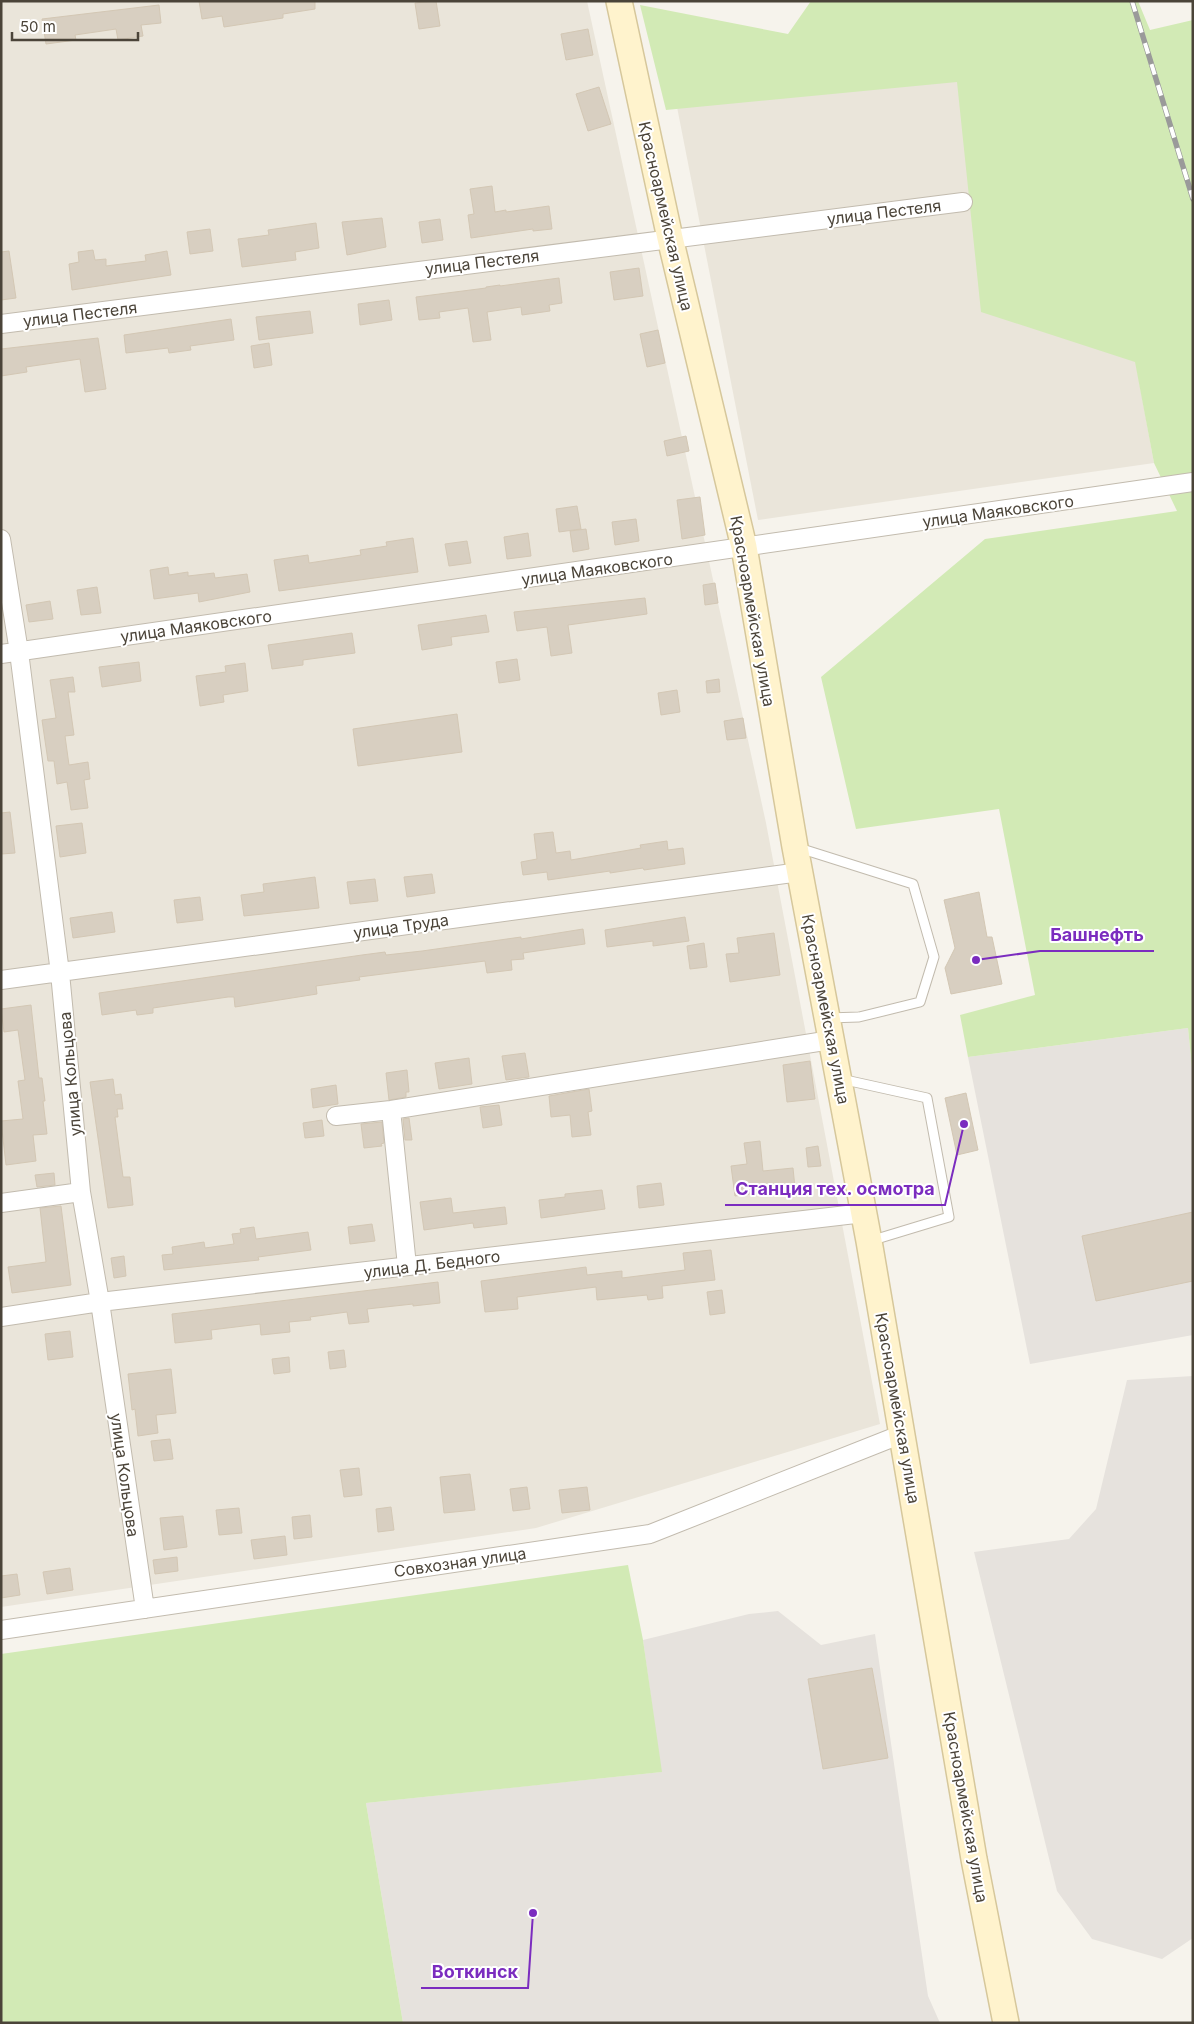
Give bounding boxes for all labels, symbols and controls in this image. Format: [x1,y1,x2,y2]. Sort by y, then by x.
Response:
scale bar [12,10,139,42]
text: 50 m [20,17,56,36]
street label: Красноармейская улица [634,119,698,313]
street label: улица Пестеля [826,195,942,229]
street label: улица Пестеля [424,245,540,279]
street label: улица Пестеля [22,297,138,331]
street label: улица Маяковского [921,490,1075,532]
street label: Красноармейская улица [726,514,780,708]
street label: улица Маяковского [520,548,674,590]
street label: улица Маяковского [119,605,273,647]
street label: улица Труда [352,909,450,943]
street label: Красноармейская улица [798,912,854,1106]
callout: Башнефть [1040,918,1154,951]
text: Башнефть [1050,924,1144,945]
street label: улица Кольцова [55,1011,85,1137]
callout: Станция тех. осмотра [725,1172,945,1205]
text: Станция тех. осмотра [735,1178,935,1199]
street label: улица Д. Бедного [363,1246,501,1282]
street label: Красноармейская улица [871,1311,925,1505]
street label: улица Кольцова [106,1412,144,1538]
street label: Совхозная улица [393,1543,527,1581]
street label: Красноармейская улица [939,1710,993,1904]
callout: Воткинск [421,1955,528,1988]
text: Воткинск [432,1961,519,1982]

